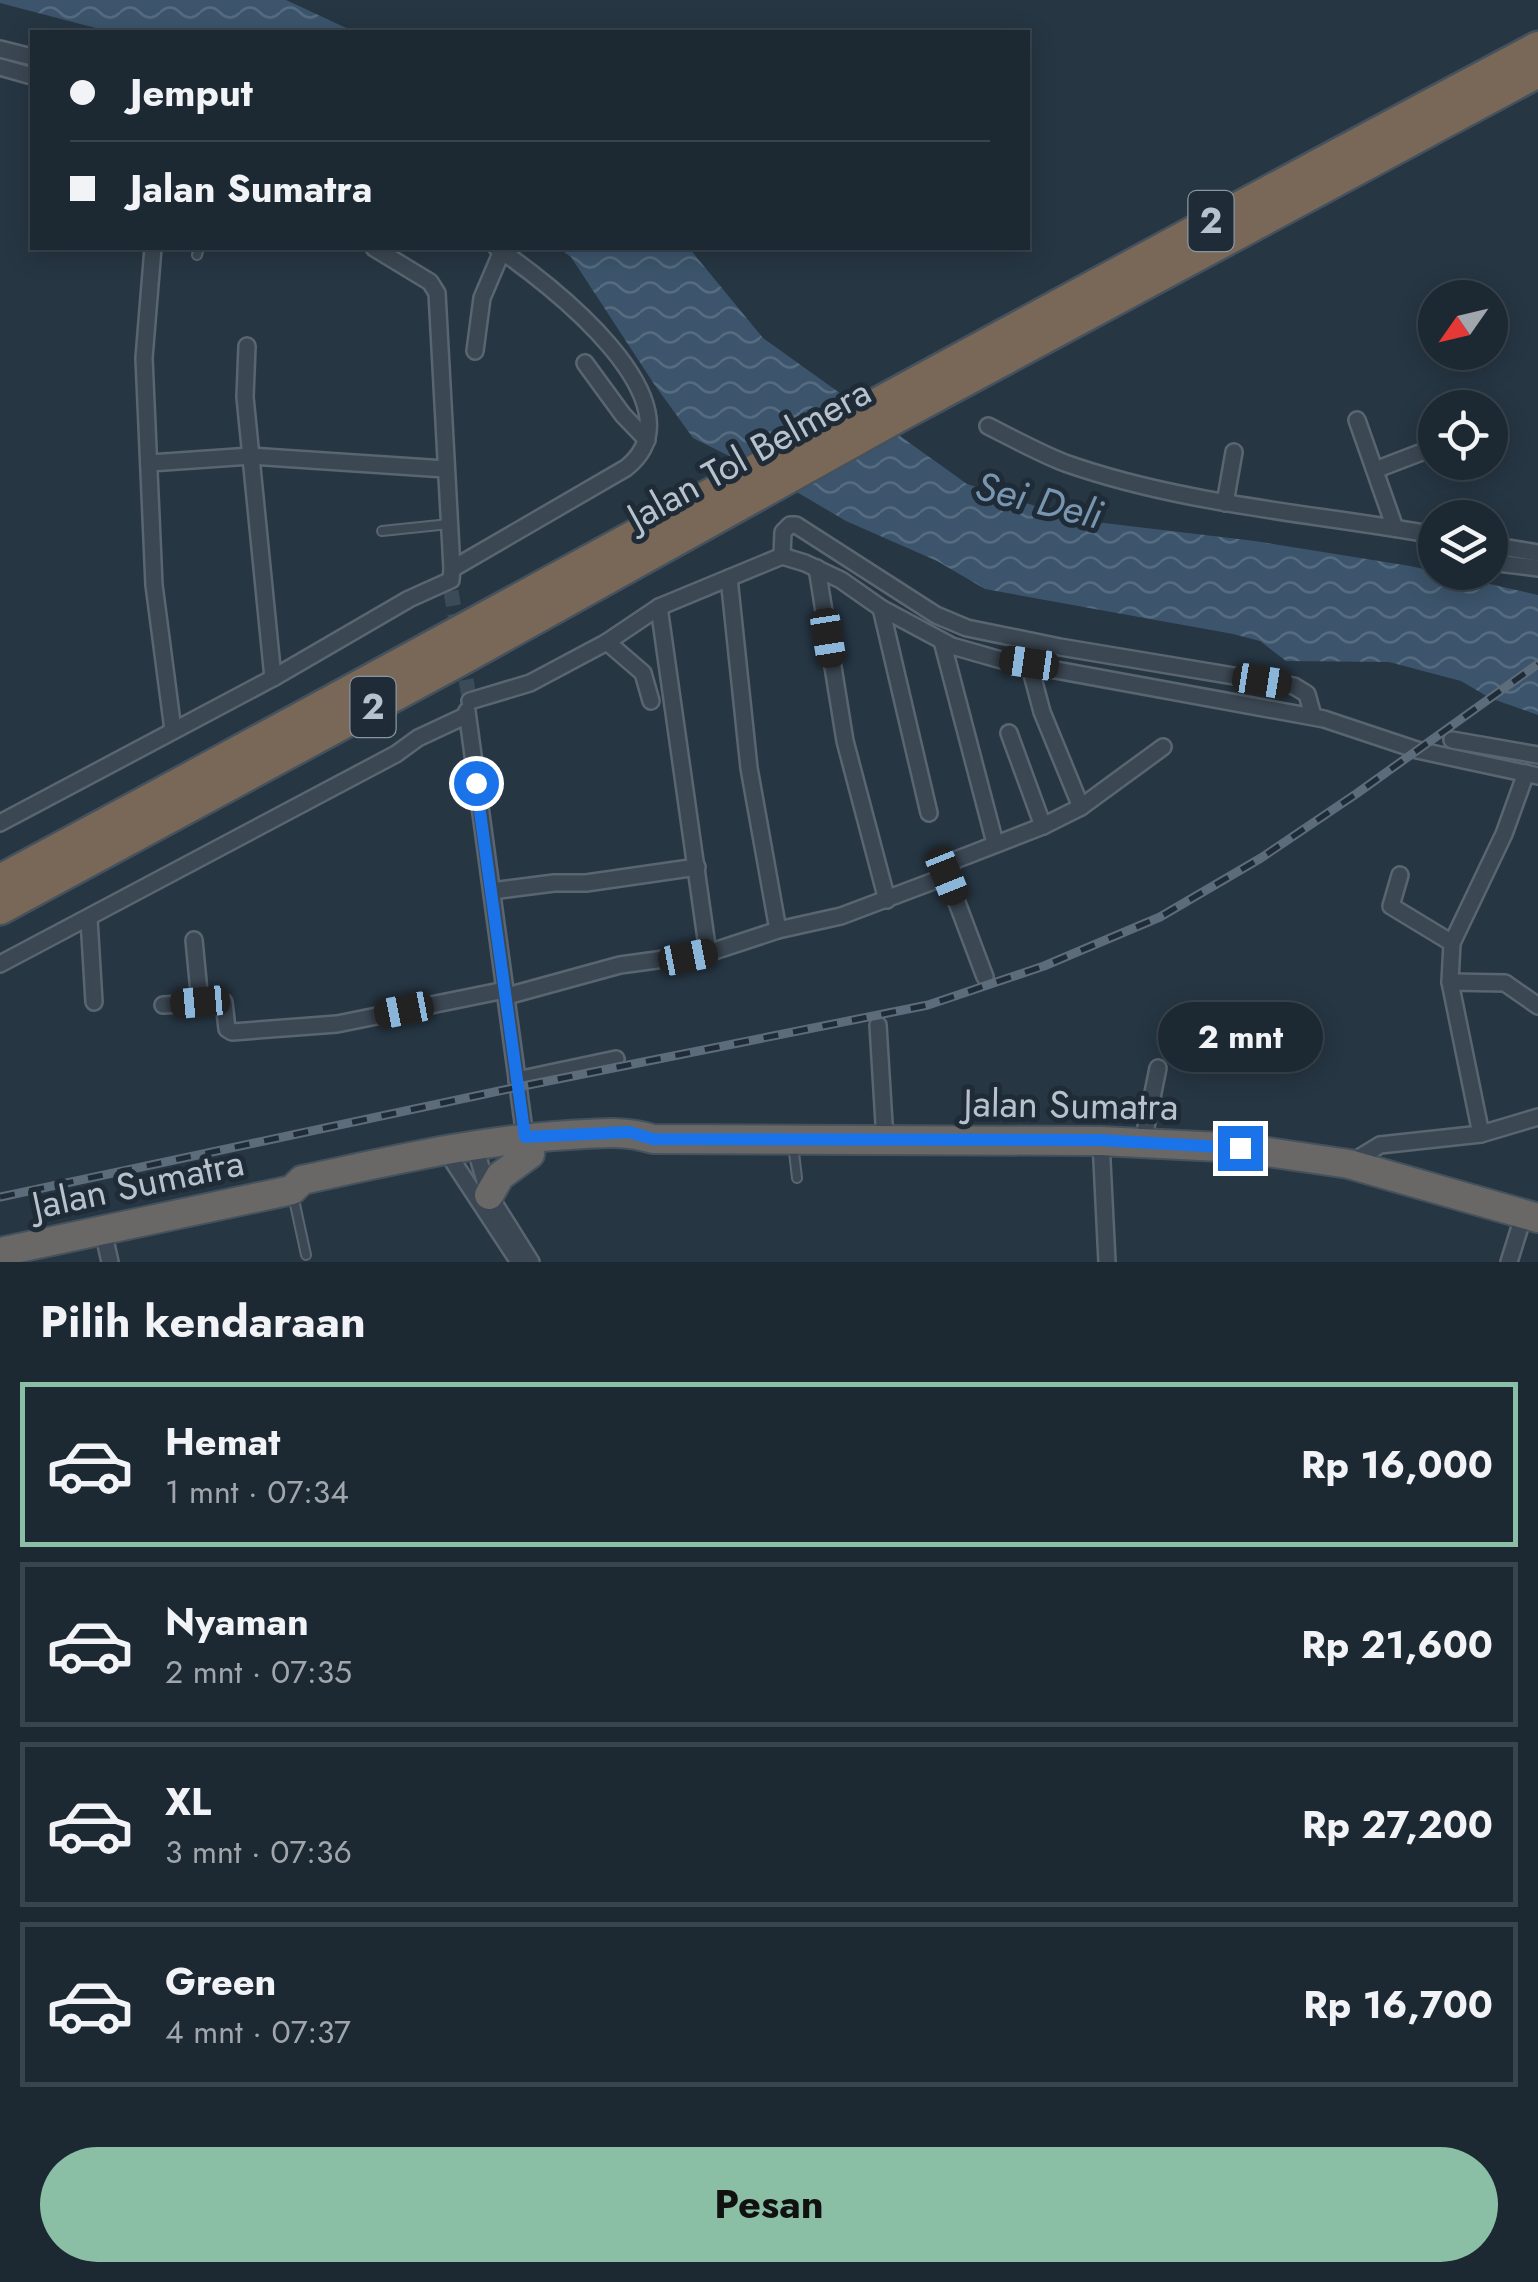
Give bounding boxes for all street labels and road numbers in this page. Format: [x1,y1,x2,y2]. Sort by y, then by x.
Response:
road number: 2 [1188,191,1234,251]
street label: Jalan Tol Belmera [613,364,880,546]
road number: 2 [350,677,396,737]
street label: Jalan Sumatra [958,1075,1179,1134]
street label: Jalan Sumatra [22,1134,249,1234]

